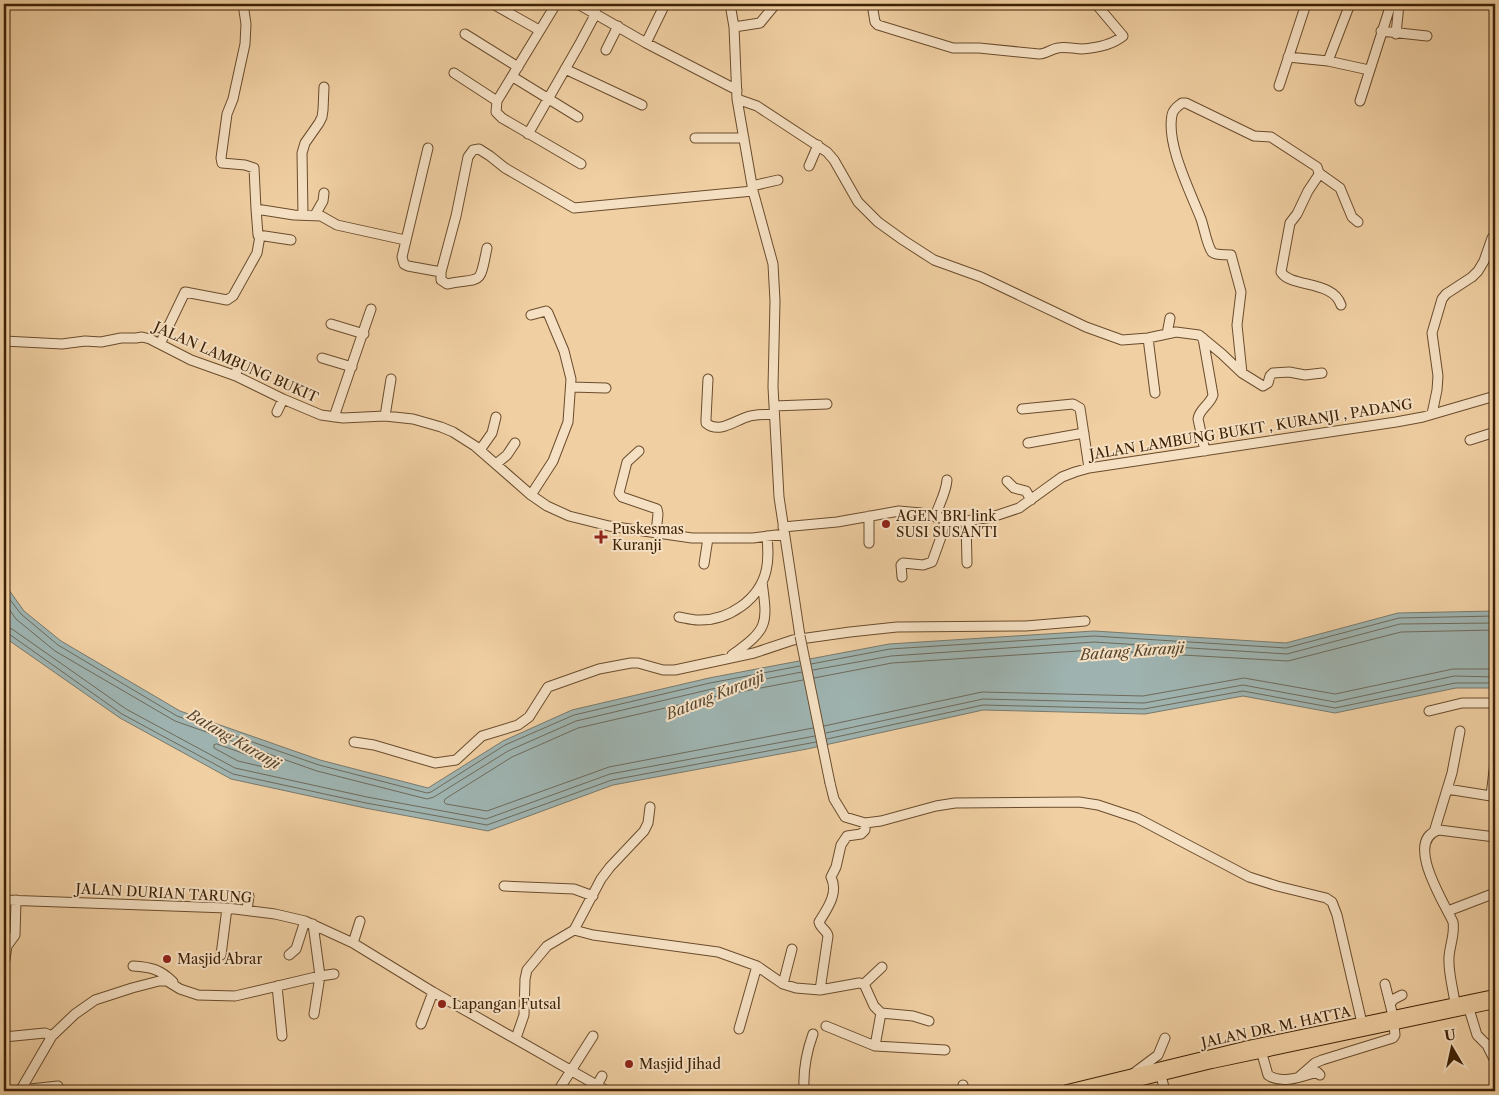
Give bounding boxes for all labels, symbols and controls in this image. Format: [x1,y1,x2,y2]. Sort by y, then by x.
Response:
street label: JALAN LAMBUNG BUKIT [149,317,321,407]
street label: JALAN LAMBUNG BUKIT , KURANJI , PADANG [1086,395,1414,464]
place label: AGEN BRI link SUSI SUSANTI [895,507,997,541]
marker: AGEN BRI link SUSI SUSANTI [880,518,892,530]
place label: Puskesmas Kuranji [612,520,684,554]
marker: Puskesmas Kuranji [594,530,608,544]
water label: Batang Kuranji [1078,638,1186,664]
water label: Batang Kuranji [662,666,768,724]
water label: Batang Kuranji [183,704,285,774]
street label: JALAN DURIAN TARUNG [73,879,253,907]
place label: Masjid Abrar [177,950,262,968]
marker: Masjid Abrar [161,953,173,965]
place label: Lapangan Futsal [452,995,561,1013]
marker: Lapangan Futsal [436,998,448,1010]
street label: JALAN DR. M. HATTA [1198,1002,1353,1052]
north arrow [1426,1022,1476,1072]
text: U [1443,1025,1458,1045]
place label: Masjid Jihad [639,1055,721,1073]
marker: Masjid Jihad [623,1058,635,1070]

